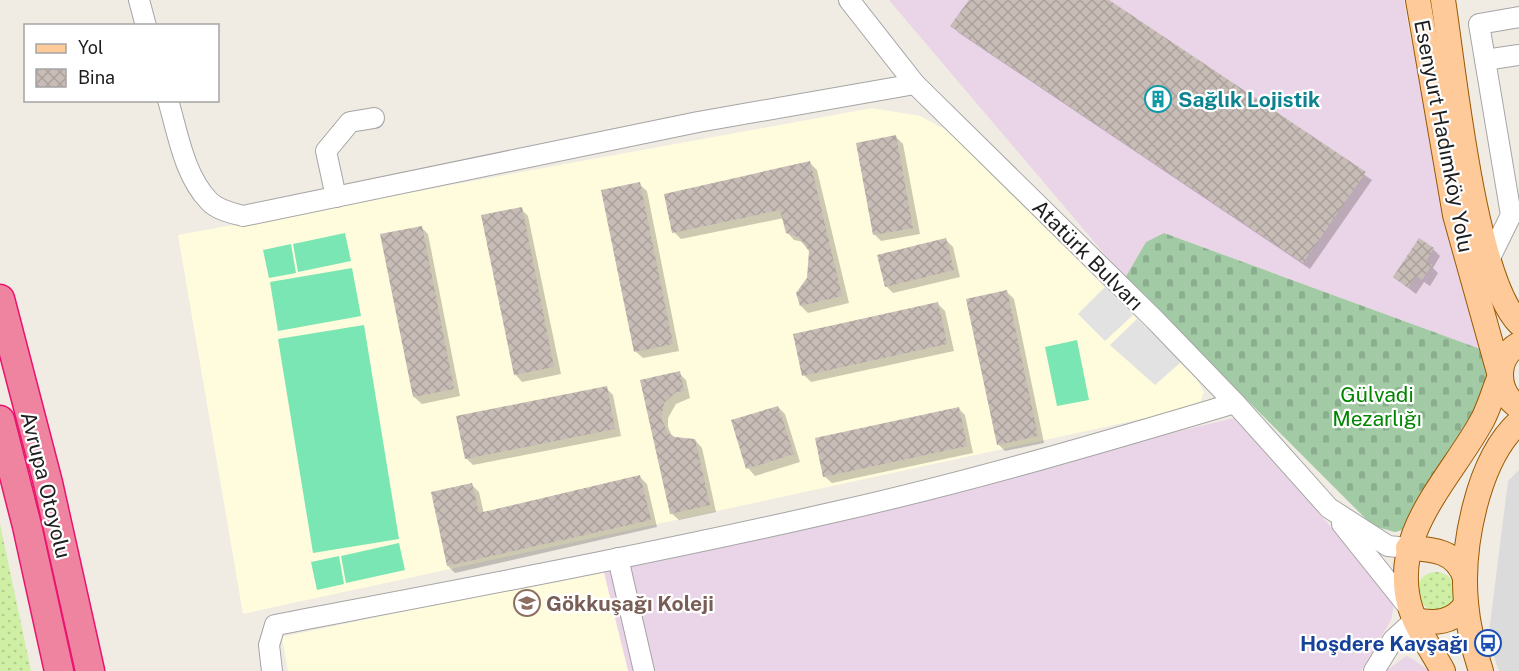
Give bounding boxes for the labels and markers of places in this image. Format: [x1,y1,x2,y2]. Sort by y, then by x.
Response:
building icon: Sağlık Lojistik [1143,84,1173,114]
place label: Sağlık Lojistik [1178,87,1320,112]
school or university icon: Gökkuşağı Koleji [512,588,542,618]
place label: Gökkuşağı Koleji [546,591,714,616]
bus stop icon: Hoşdere Kavşağı [1473,628,1503,658]
place label: Hoşdere Kavşağı [1300,631,1468,656]

